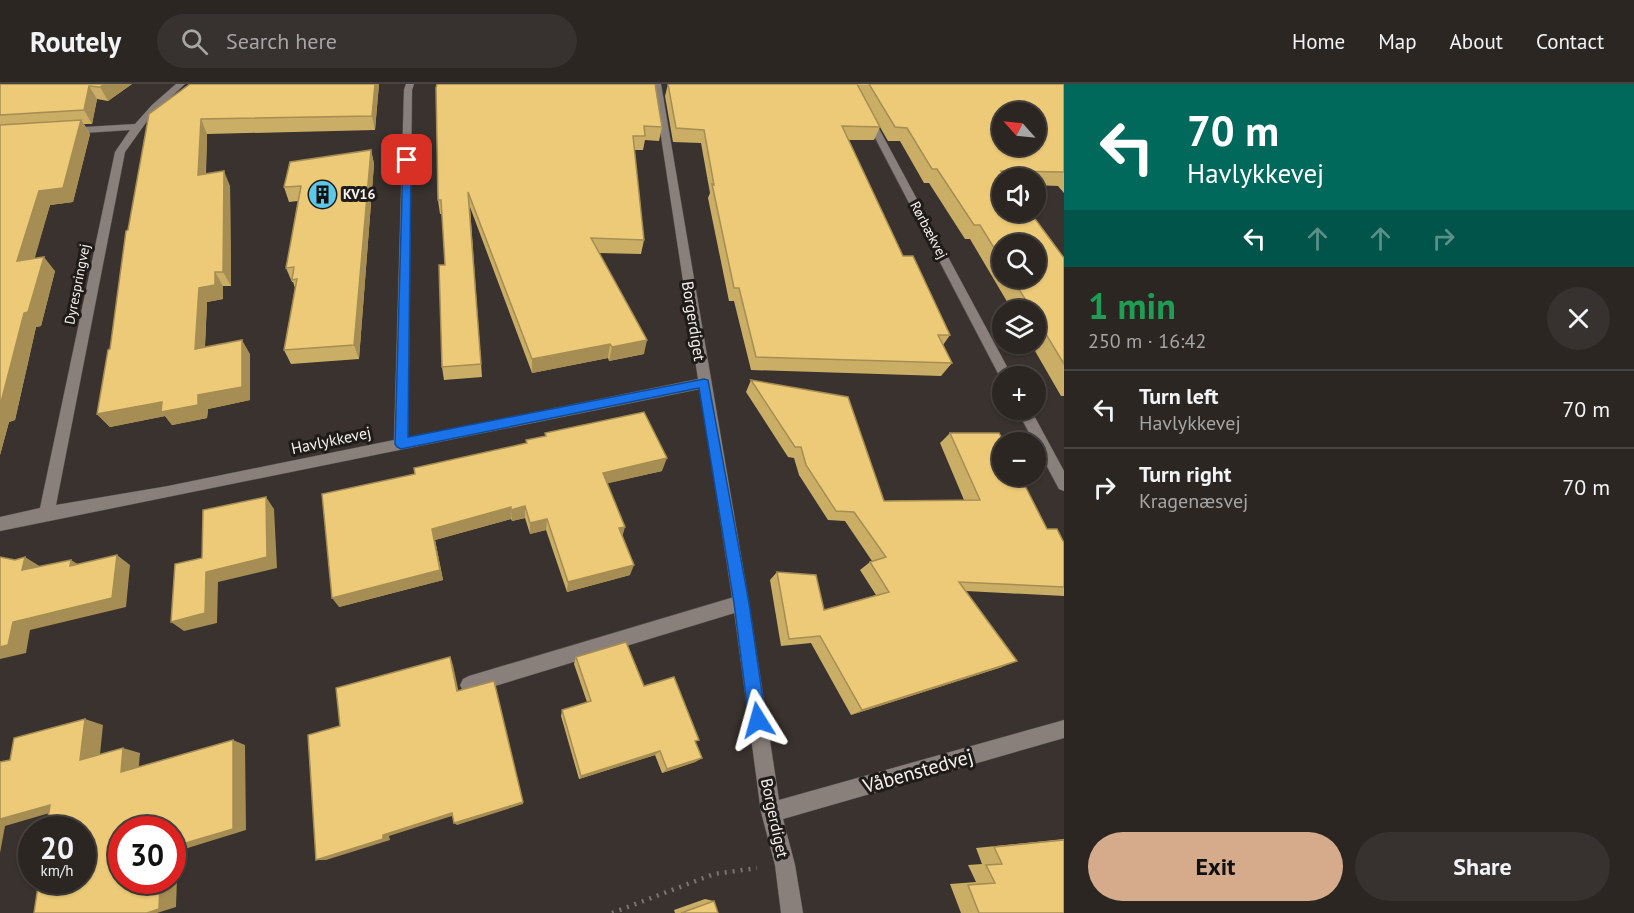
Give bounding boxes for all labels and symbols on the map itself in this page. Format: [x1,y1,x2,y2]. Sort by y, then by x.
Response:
north arrow [992,102,1046,156]
pin [381,134,432,185]
building icon: KV16 [306,178,338,210]
place label: KV16 [343,185,376,203]
street label: Rørbækvej [906,198,952,262]
street label: Dyrespringvej [60,242,94,326]
street label: Borgerdiget [678,280,710,363]
street label: Havlykkevej [289,422,373,458]
position arrow [726,688,790,752]
street label: Våbenstedvej [859,743,976,799]
street label: Borgerdiget [757,777,793,860]
speed limit sign: 30 [108,816,186,894]

